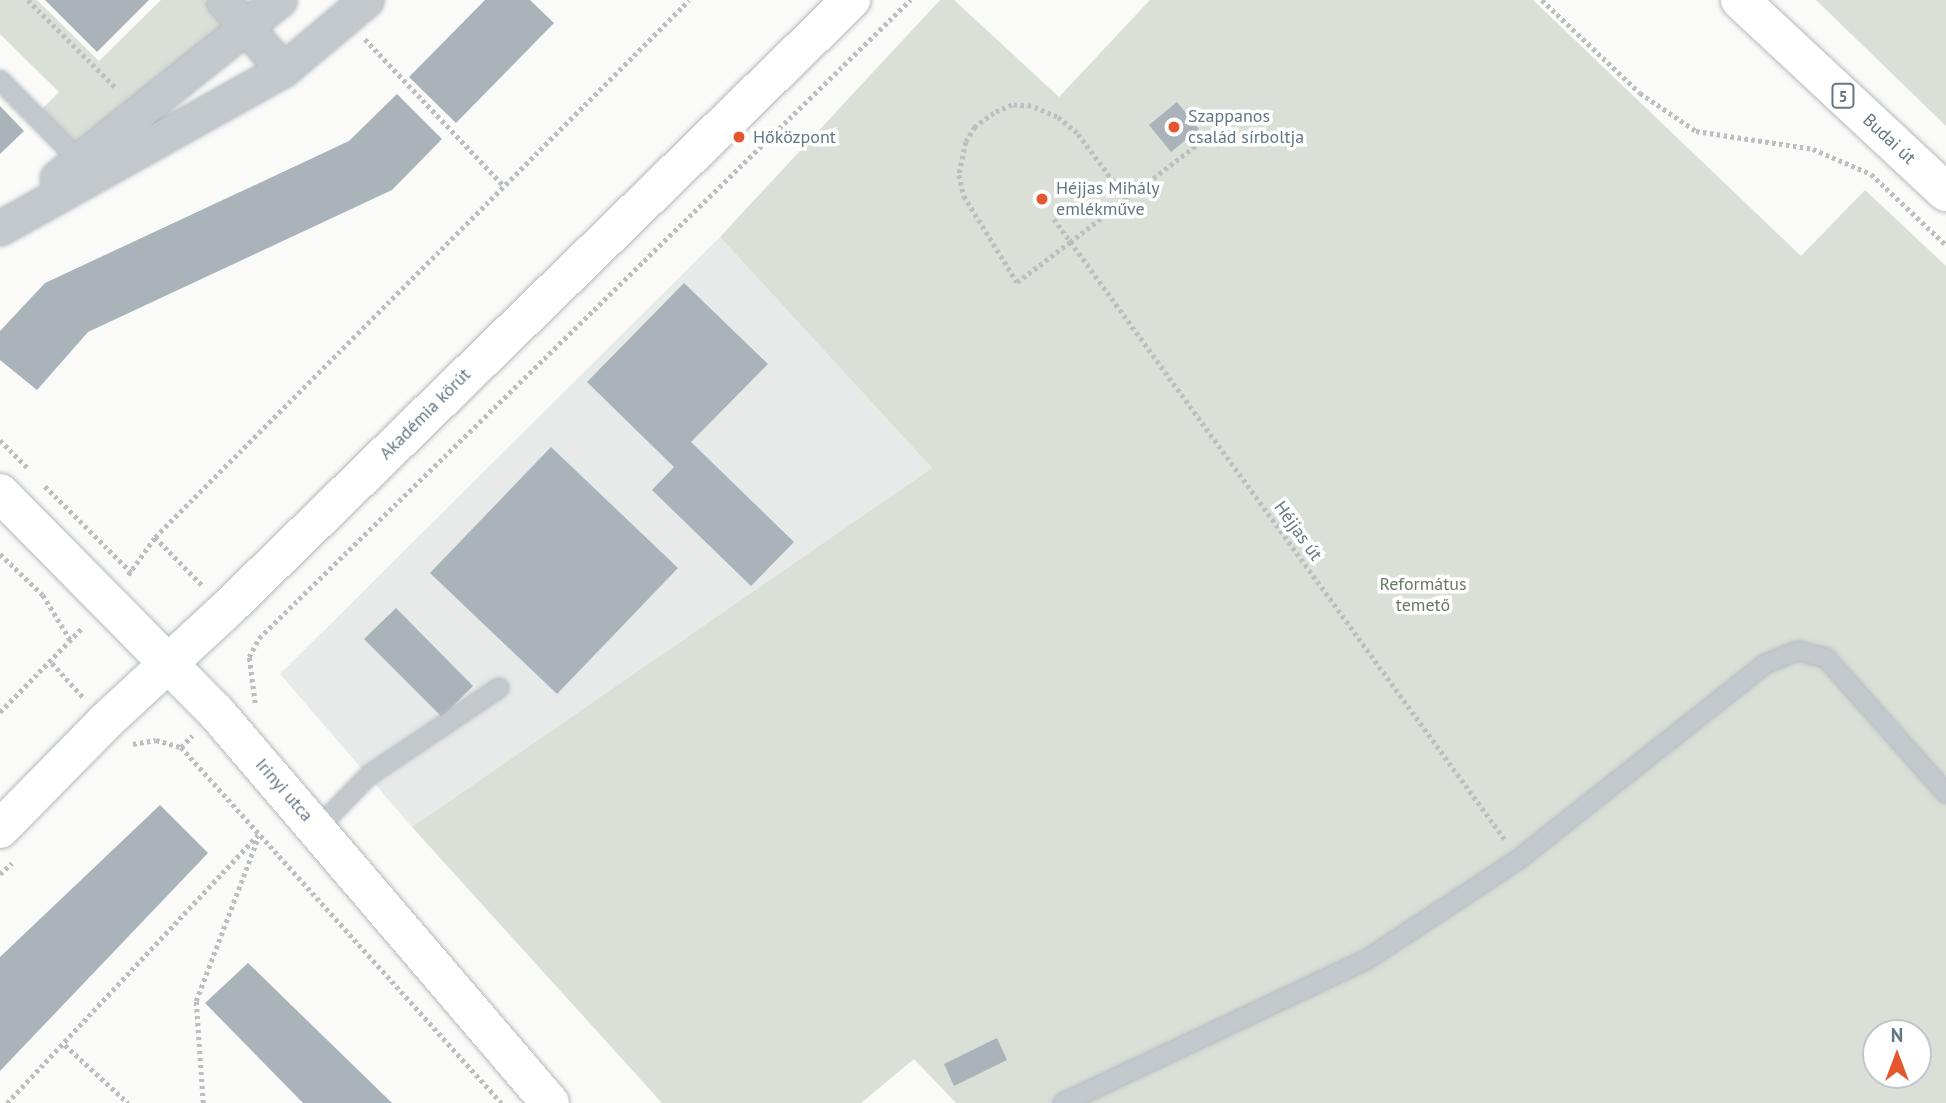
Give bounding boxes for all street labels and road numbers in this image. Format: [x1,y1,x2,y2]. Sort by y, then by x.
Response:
road number: 5 [1831,83,1855,108]
street label: Budai út [1858,109,1920,169]
street label: Akadémia körút [375,364,475,464]
street label: Héjjas út [1269,497,1327,565]
street label: Irinyi utca [251,754,317,826]

